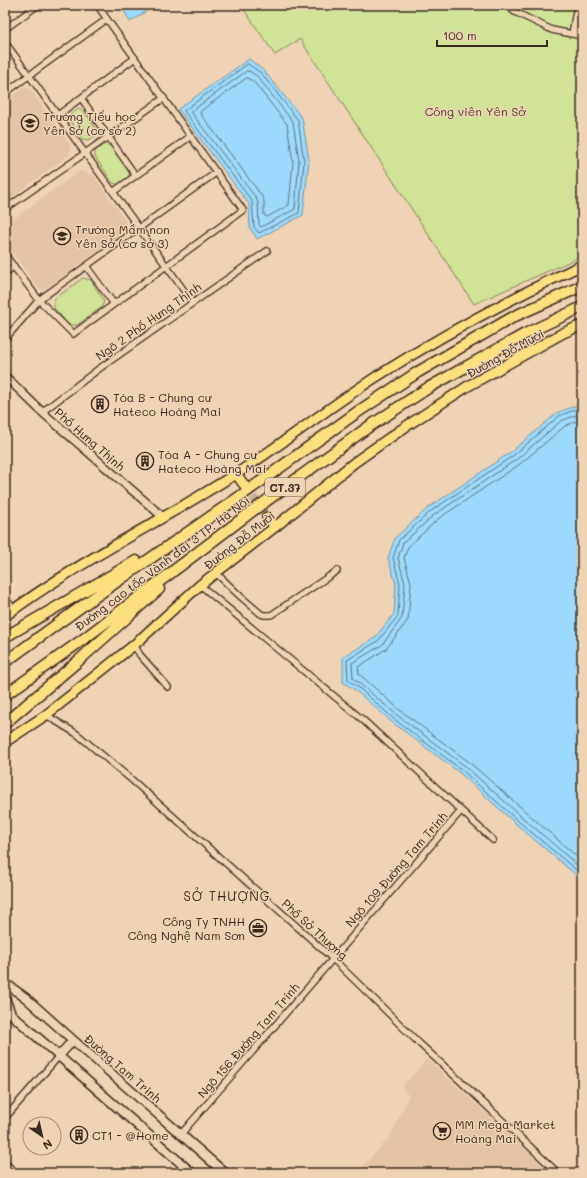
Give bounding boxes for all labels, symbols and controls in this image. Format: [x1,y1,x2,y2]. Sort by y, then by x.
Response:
scale bar [437,22,547,48]
text: 100 m [443,27,477,43]
park label: Công viên Yên Sở [425,103,526,119]
place label: Trường Tiểu học Yên Sở (cơ sở 2) [43,108,136,138]
school or university icon: Trường Tiểu học Yên Sở (cơ sở 2) [20,113,40,133]
place label: Trường Mầm non Yên Sở (cơ sở 3) [75,221,170,251]
school or university icon: Trường Mầm non Yên Sở (cơ sở 3) [52,226,72,246]
street label: Ngõ 2 Phố Hưng Thịnh [92,278,204,364]
street label: Đường Đỗ Mười [463,325,547,381]
place label: Tòa B - Chung cư Hateco Hoàng Mai [113,389,221,419]
building icon: Tòa B - Chung cư Hateco Hoàng Mai [90,394,110,414]
street label: Phố Hưng Thịnh [51,404,129,474]
place label: Tòa A - Chung cư Hateco Hoàng Mai [158,446,266,476]
building icon: Tòa A - Chung cư Hateco Hoàng Mai [135,451,155,471]
road number: CT.37 [265,478,305,496]
street label: Đường cao tốc Vành đai 3 TP. Hà Nội [71,492,253,634]
street label: Đường Đỗ Mười [200,507,278,573]
street label: Ngõ 109 Đường Tam Trinh [342,808,451,930]
district label: SỞ THƯỢNG [184,887,270,904]
street label: Phố Sở Thượng [279,895,351,963]
place label: Công Ty TNHH Công Nghệ Nam Sơn [128,913,245,943]
office icon: Công Ty TNHH Công Nghệ Nam Sơn [248,918,268,938]
street label: Ngõ 156 Đường Tam Trinh [194,979,303,1101]
street label: Đường Tam Trinh [81,1030,165,1106]
north arrow [22,1116,62,1156]
place label: MM Mega Market Hoàng Mai [455,1116,555,1146]
supermarket icon: MM Mega Market Hoàng Mai [432,1121,452,1141]
building icon: CT1 - @Home [69,1125,89,1145]
place label: CT1 - @Home [92,1127,169,1143]
text: N [40,1136,56,1153]

